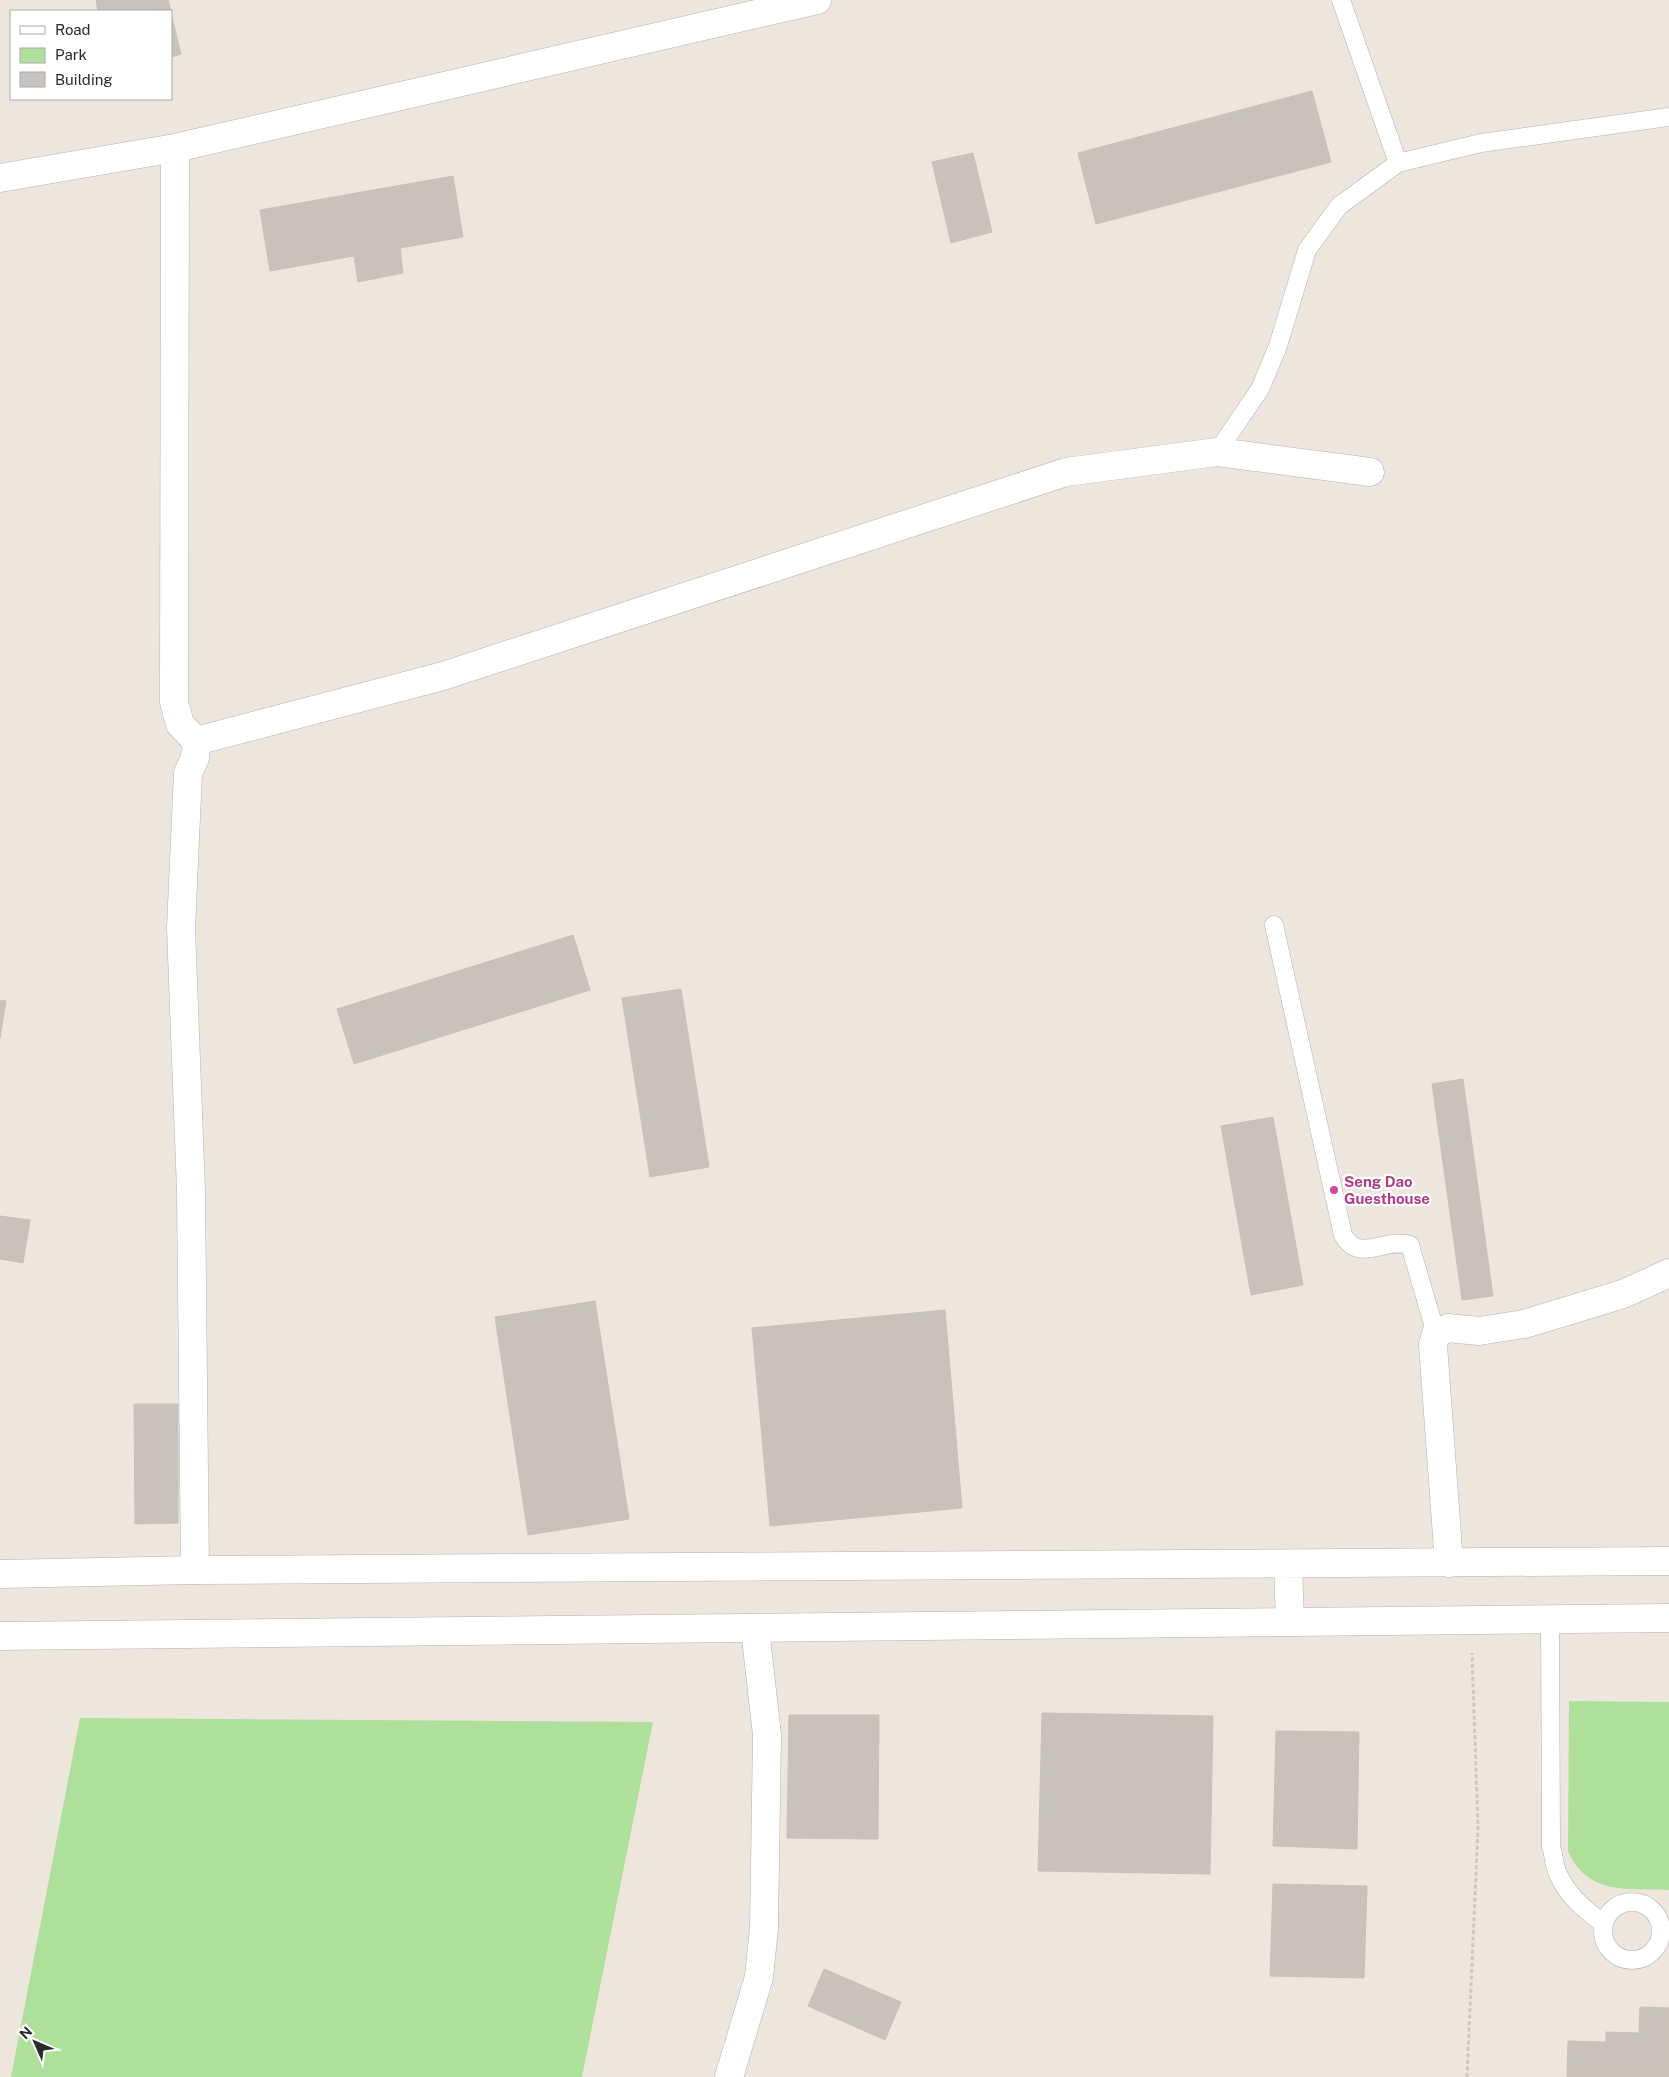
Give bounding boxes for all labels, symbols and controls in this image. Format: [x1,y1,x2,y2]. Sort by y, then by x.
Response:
legend [10,10,172,100]
text: Road [55,21,91,38]
text: Park [55,46,87,63]
text: Building [55,71,113,88]
place label: Seng Dao Guesthouse [1344,1173,1430,1207]
marker: Seng Dao Guesthouse [1328,1184,1340,1196]
north arrow [10,2017,60,2067]
text: N [16,2023,35,2042]

